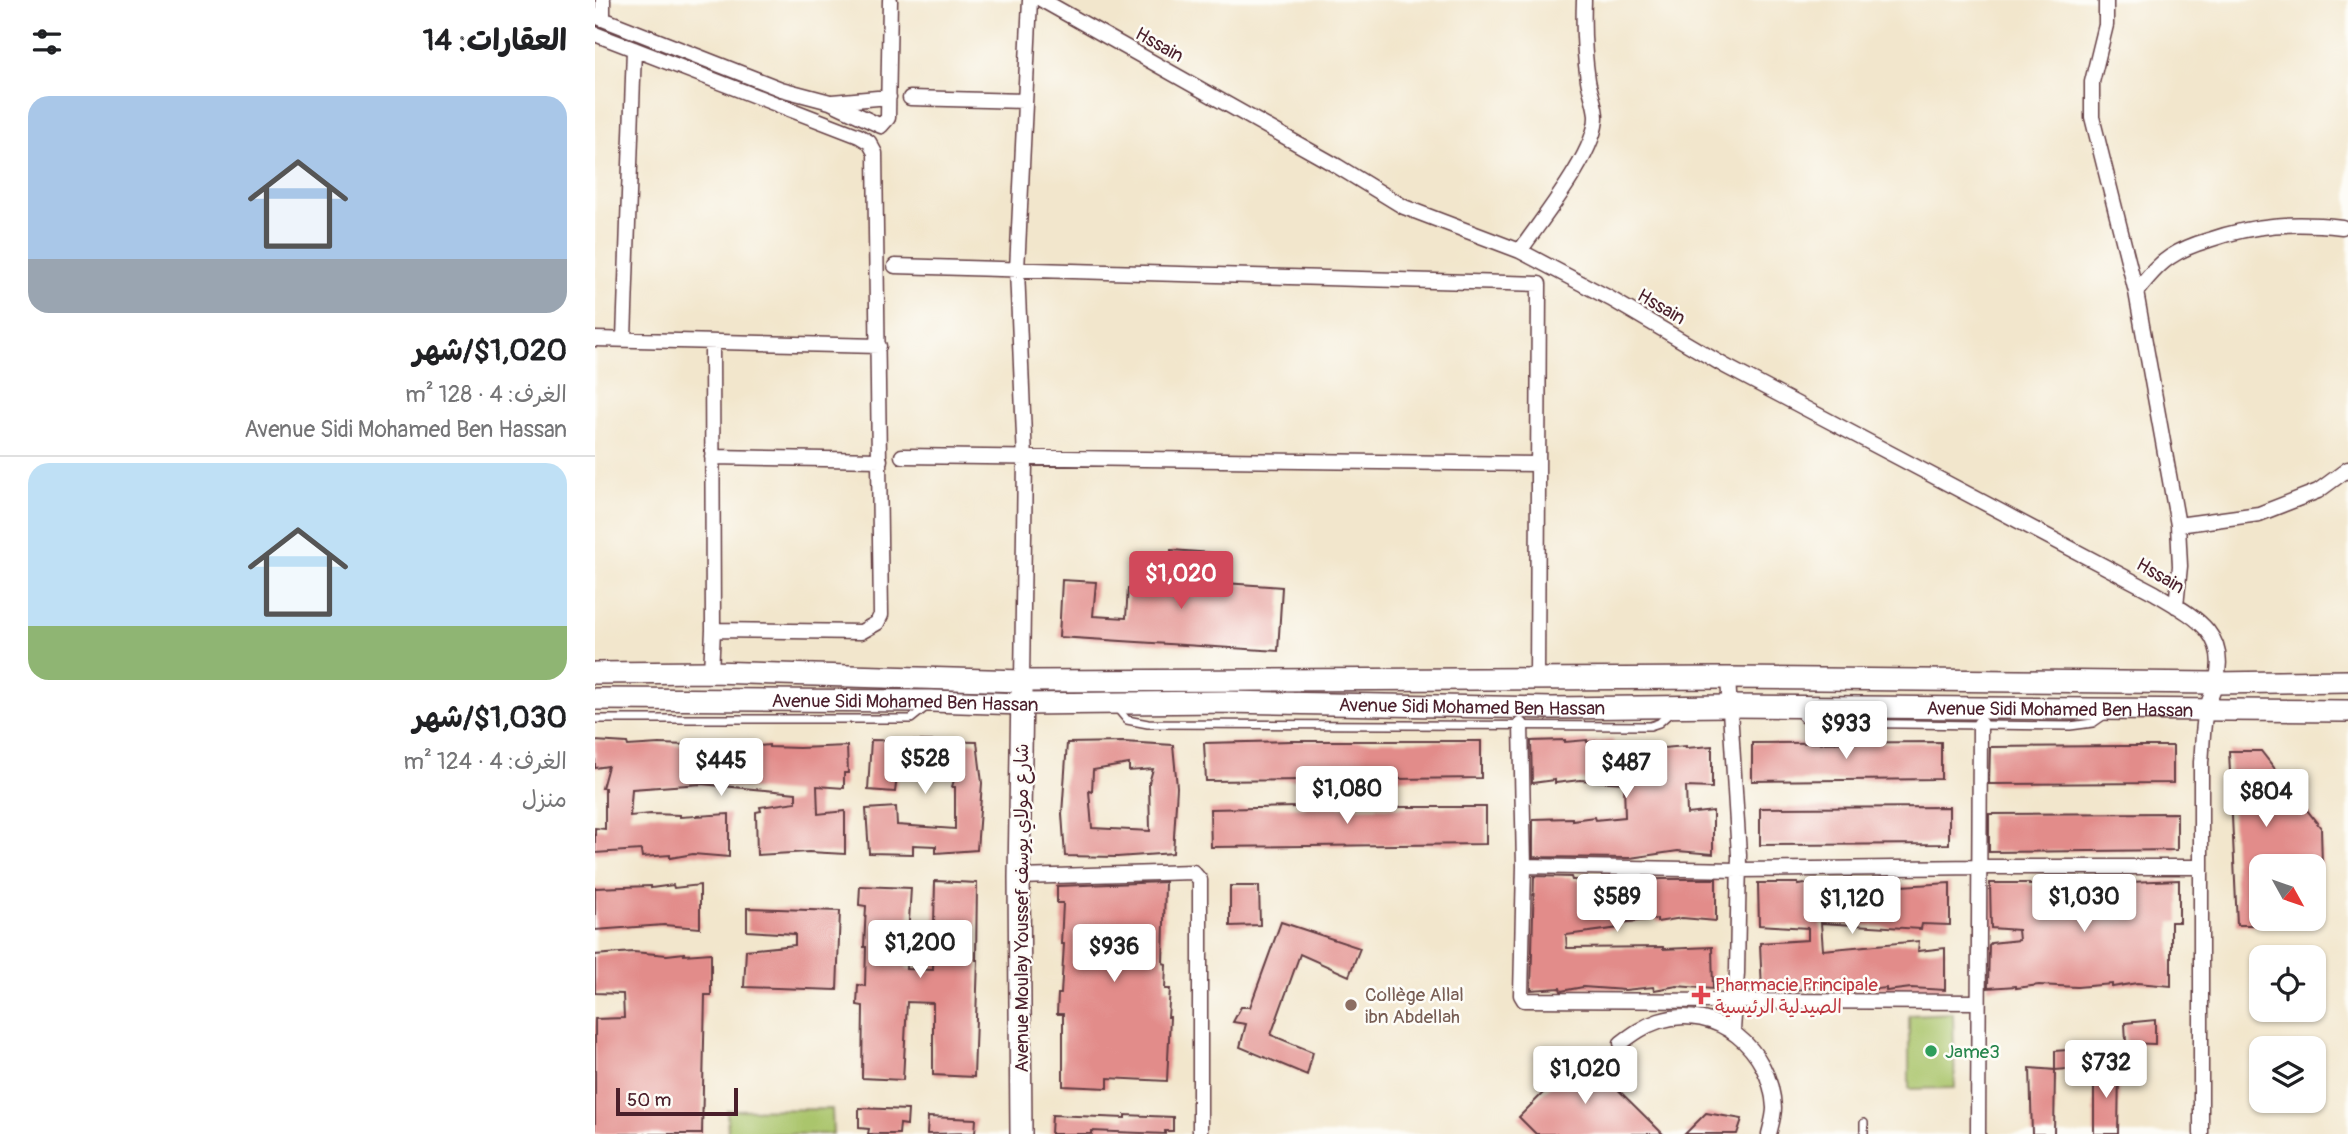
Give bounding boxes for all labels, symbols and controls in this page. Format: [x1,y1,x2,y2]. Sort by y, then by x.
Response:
text: العقارات: 14 [423,22,567,59]
street label: Hssain [1131,22,1188,68]
icon: filters [28,23,66,61]
icon: home [235,141,361,267]
street label: Hssain [1633,284,1690,330]
text: $1,020/شهر [413,332,567,369]
text: الغرف: 4 · 128 m² [405,380,567,409]
text: Avenue Sidi Mohamed Ben Hassan [244,415,567,444]
icon: home [235,509,361,635]
pin: $1,020 [1124,552,1238,611]
street label: Hssain [2132,553,2189,599]
text: $1,020 [1145,559,1217,588]
street label: Avenue Sidi Mohamed Ben Hassan [772,689,1038,717]
street label: Avenue Sidi Mohamed Ben Hassan [1338,693,1605,721]
street label: Avenue Sidi Mohamed Ben Hassan [1926,697,2193,723]
text: $1,030/شهر [413,699,567,736]
pin: $933 [1805,702,1887,761]
text: $933 [1821,709,1871,738]
pin: $528 [884,736,966,796]
pin: $445 [680,738,762,798]
pin: $487 [1585,740,1667,800]
street label: Avenue Moulay Youssef شارع مولاي يوسف [1010,743,1036,1073]
text: $528 [900,744,950,773]
text: $445 [695,746,747,775]
text: الغرف: 4 · 124 m² [404,747,567,776]
text: $487 [1601,748,1651,777]
pin: $1,080 [1290,766,1404,826]
pin: $804 [2225,770,2307,829]
text: $1,080 [1312,774,1382,803]
text: $804 [2239,777,2293,806]
text: منزل [522,785,567,814]
north arrow [2249,854,2326,931]
map controls [2249,854,2326,1113]
pin: $589 [1576,874,1658,934]
pin: $1,030 [2027,874,2141,934]
pin: $1,120 [1795,876,1909,936]
text: $589 [1593,882,1641,911]
text: $1,030 [2048,882,2120,911]
text: $1,120 [1820,884,1884,913]
pin: $1,200 [863,920,977,980]
pin: $936 [1073,925,1155,984]
text: $1,200 [884,928,956,957]
text: $936 [1089,932,1139,961]
button: locate [2249,945,2326,1022]
place label: Pharmacie Principale الصيدلية الرئيسية [1715,973,1878,1019]
place label: Collège Allal ibn Abdellah [1365,983,1464,1029]
marker: Pharmacie Principale الصيدلية الرئيسية [1693,987,1709,1003]
marker: Collège Allal ibn Abdellah [1343,997,1359,1013]
button: layers [2249,1036,2326,1113]
place label: Jame3 [1945,1040,2000,1064]
pin: $732 [2065,1040,2147,1100]
marker: Jame3 [1923,1043,1939,1059]
pin: $1,020 [1528,1046,1642,1106]
text: $732 [2081,1048,2131,1077]
text: $1,020 [1549,1054,1621,1083]
scale bar [616,1085,739,1117]
text: 50 m [627,1088,671,1112]

